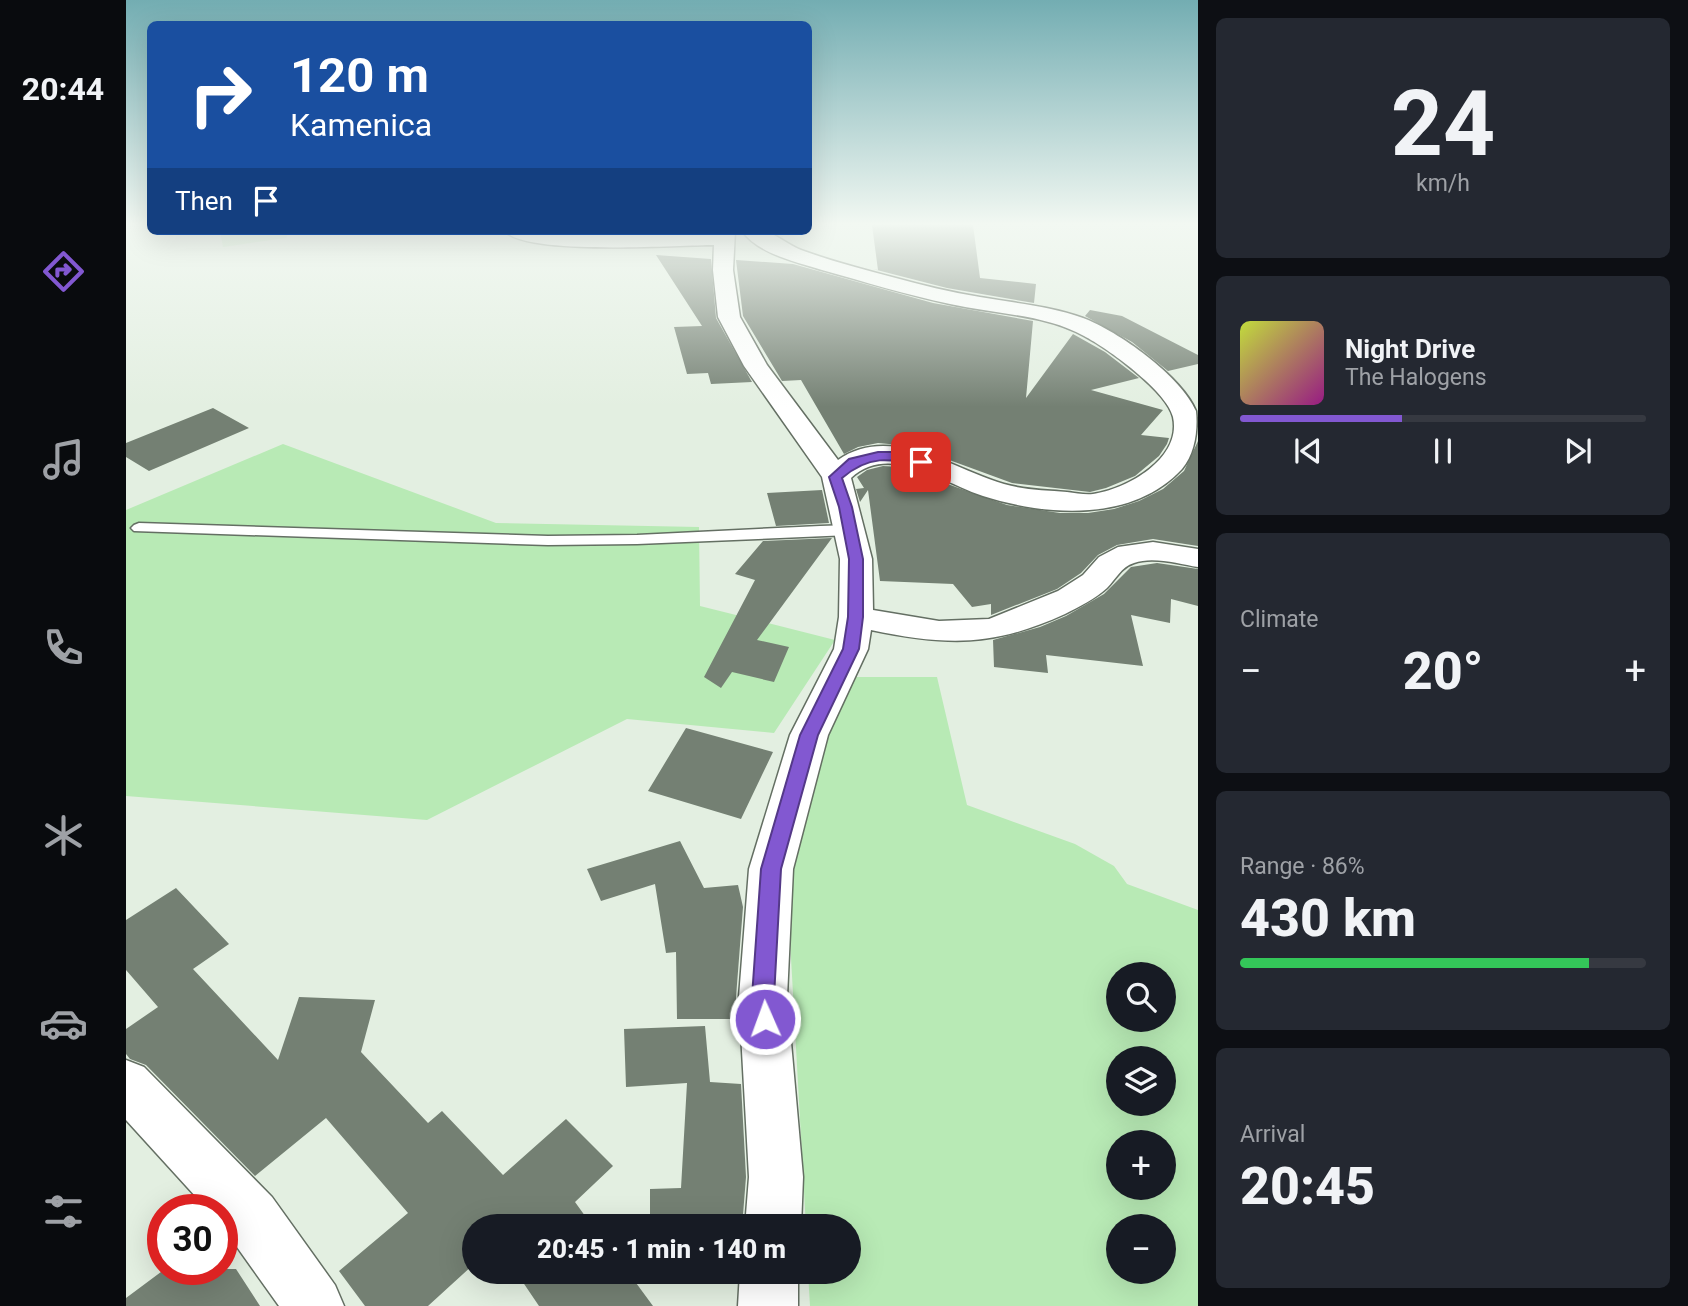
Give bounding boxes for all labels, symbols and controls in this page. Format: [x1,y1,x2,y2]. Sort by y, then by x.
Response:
text: 120 m [290,47,429,104]
icon: right [175,49,266,140]
text: 20:44 [22,70,104,108]
text: 24 [1391,71,1495,177]
text: Kamenica [290,106,432,144]
text: km/h [1416,170,1470,197]
icon: arrive [247,182,285,220]
text: Then [175,186,233,216]
icon: directions [39,247,88,296]
text: Night Drive [1345,334,1475,364]
text: The Halogens [1345,364,1487,391]
pin [891,432,951,492]
icon: previous [1289,432,1327,470]
icon: pause [1424,432,1462,470]
icon: next [1559,432,1597,470]
icon: music [39,435,88,484]
icon: arrive [902,443,940,481]
text: Climate [1240,606,1319,633]
icon: phone [39,623,88,672]
text: 20° [1403,641,1483,702]
text: − [1240,649,1262,693]
text: + [1624,649,1646,693]
icon: climate [39,811,88,860]
text: Range · 86% [1240,853,1365,880]
text: 430 km [1240,888,1416,949]
map controls [1106,962,1176,1284]
button: search [1106,962,1176,1032]
position arrow [728,982,802,1056]
icon: car [39,999,88,1048]
button: layers [1106,1046,1176,1116]
text: Arrival [1240,1121,1305,1148]
button: + [1106,1130,1176,1200]
text: 20:45 [1240,1156,1375,1217]
icon: filters [39,1187,88,1236]
speed limit sign: 30 [147,1194,238,1285]
button: − [1106,1214,1176,1284]
text: 20:45 · 1 min · 140 m [537,1234,786,1264]

